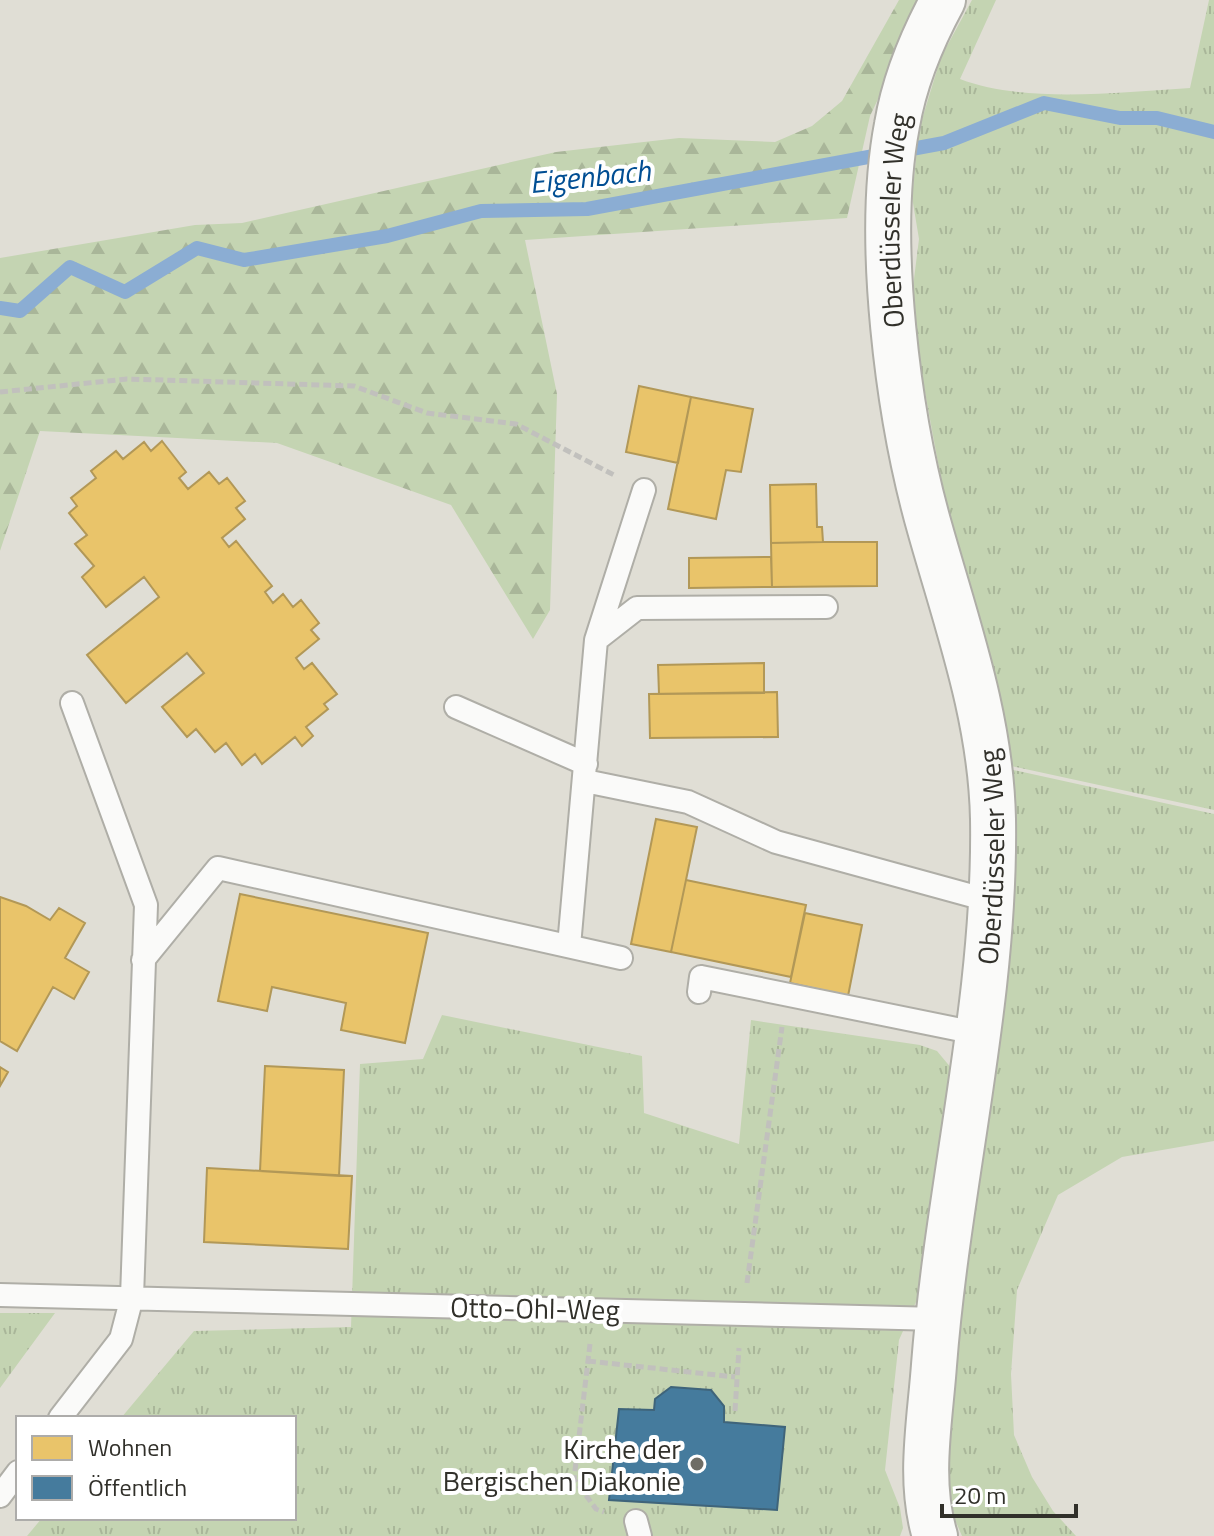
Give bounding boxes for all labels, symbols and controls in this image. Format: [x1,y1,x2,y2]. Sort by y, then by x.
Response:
street label: Oberdüsseler Weg [867,109,920,330]
water label: Eigenbach [527,147,654,205]
street label: Oberdüsseler Weg [965,746,1015,967]
street label: Otto-Ohl-Weg [450,1285,620,1331]
legend [16,1416,296,1520]
place label: Kirche der Bergischen Diakonie [443,1427,681,1502]
text: Wohnen [88,1429,172,1465]
marker: Kirche der Bergischen Diakonie [688,1455,706,1473]
scale bar [942,1468,1076,1518]
text: Öffentlich [88,1469,187,1505]
text: 20 m [954,1477,1006,1513]

